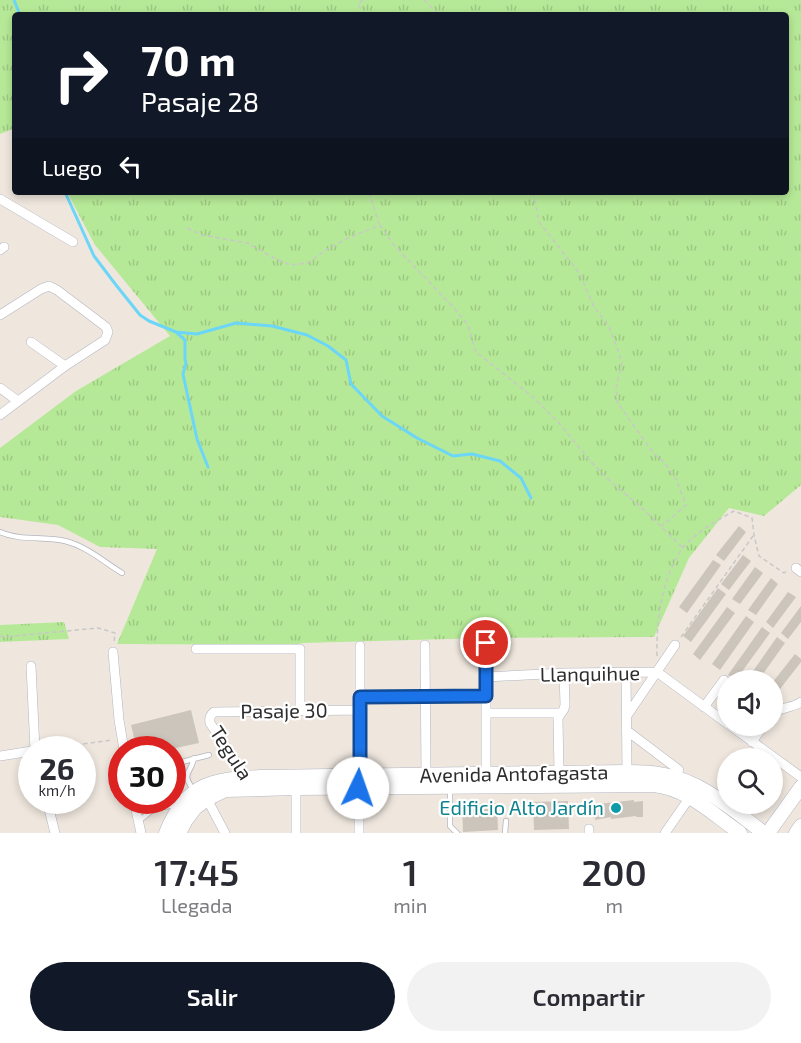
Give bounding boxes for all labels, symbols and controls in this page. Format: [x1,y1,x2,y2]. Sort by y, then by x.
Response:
text: 70 m [141,34,236,84]
icon: right [42,36,120,114]
text: Pasaje 28 [141,85,259,117]
icon: left [114,150,147,183]
text: Luego [42,154,102,180]
pin [460,617,511,668]
icon: arrive [469,626,502,659]
street label: Llanquihue [540,660,640,686]
map controls [717,670,783,814]
button: sound [717,670,783,736]
street label: Pasaje 30 [240,697,328,723]
street label: Tegula [206,721,258,784]
speed limit sign: 30 [108,736,186,814]
button: search [717,748,783,814]
text: 26 [39,750,75,786]
position arrow [326,756,390,820]
street label: Avenida Antofagasta [419,759,609,787]
text: km/h [38,781,76,799]
place label: Edificio Alto Jardín [439,795,604,819]
marker: Edificio Alto Jardín [609,801,623,815]
text: 17:45 [154,850,239,893]
text: 1 [403,850,418,893]
text: 200 [582,850,647,893]
text: Llegada [161,893,232,917]
text: min [393,893,427,917]
text: m [605,893,623,917]
button: Salir [30,962,395,1031]
button: Compartir [407,962,771,1031]

